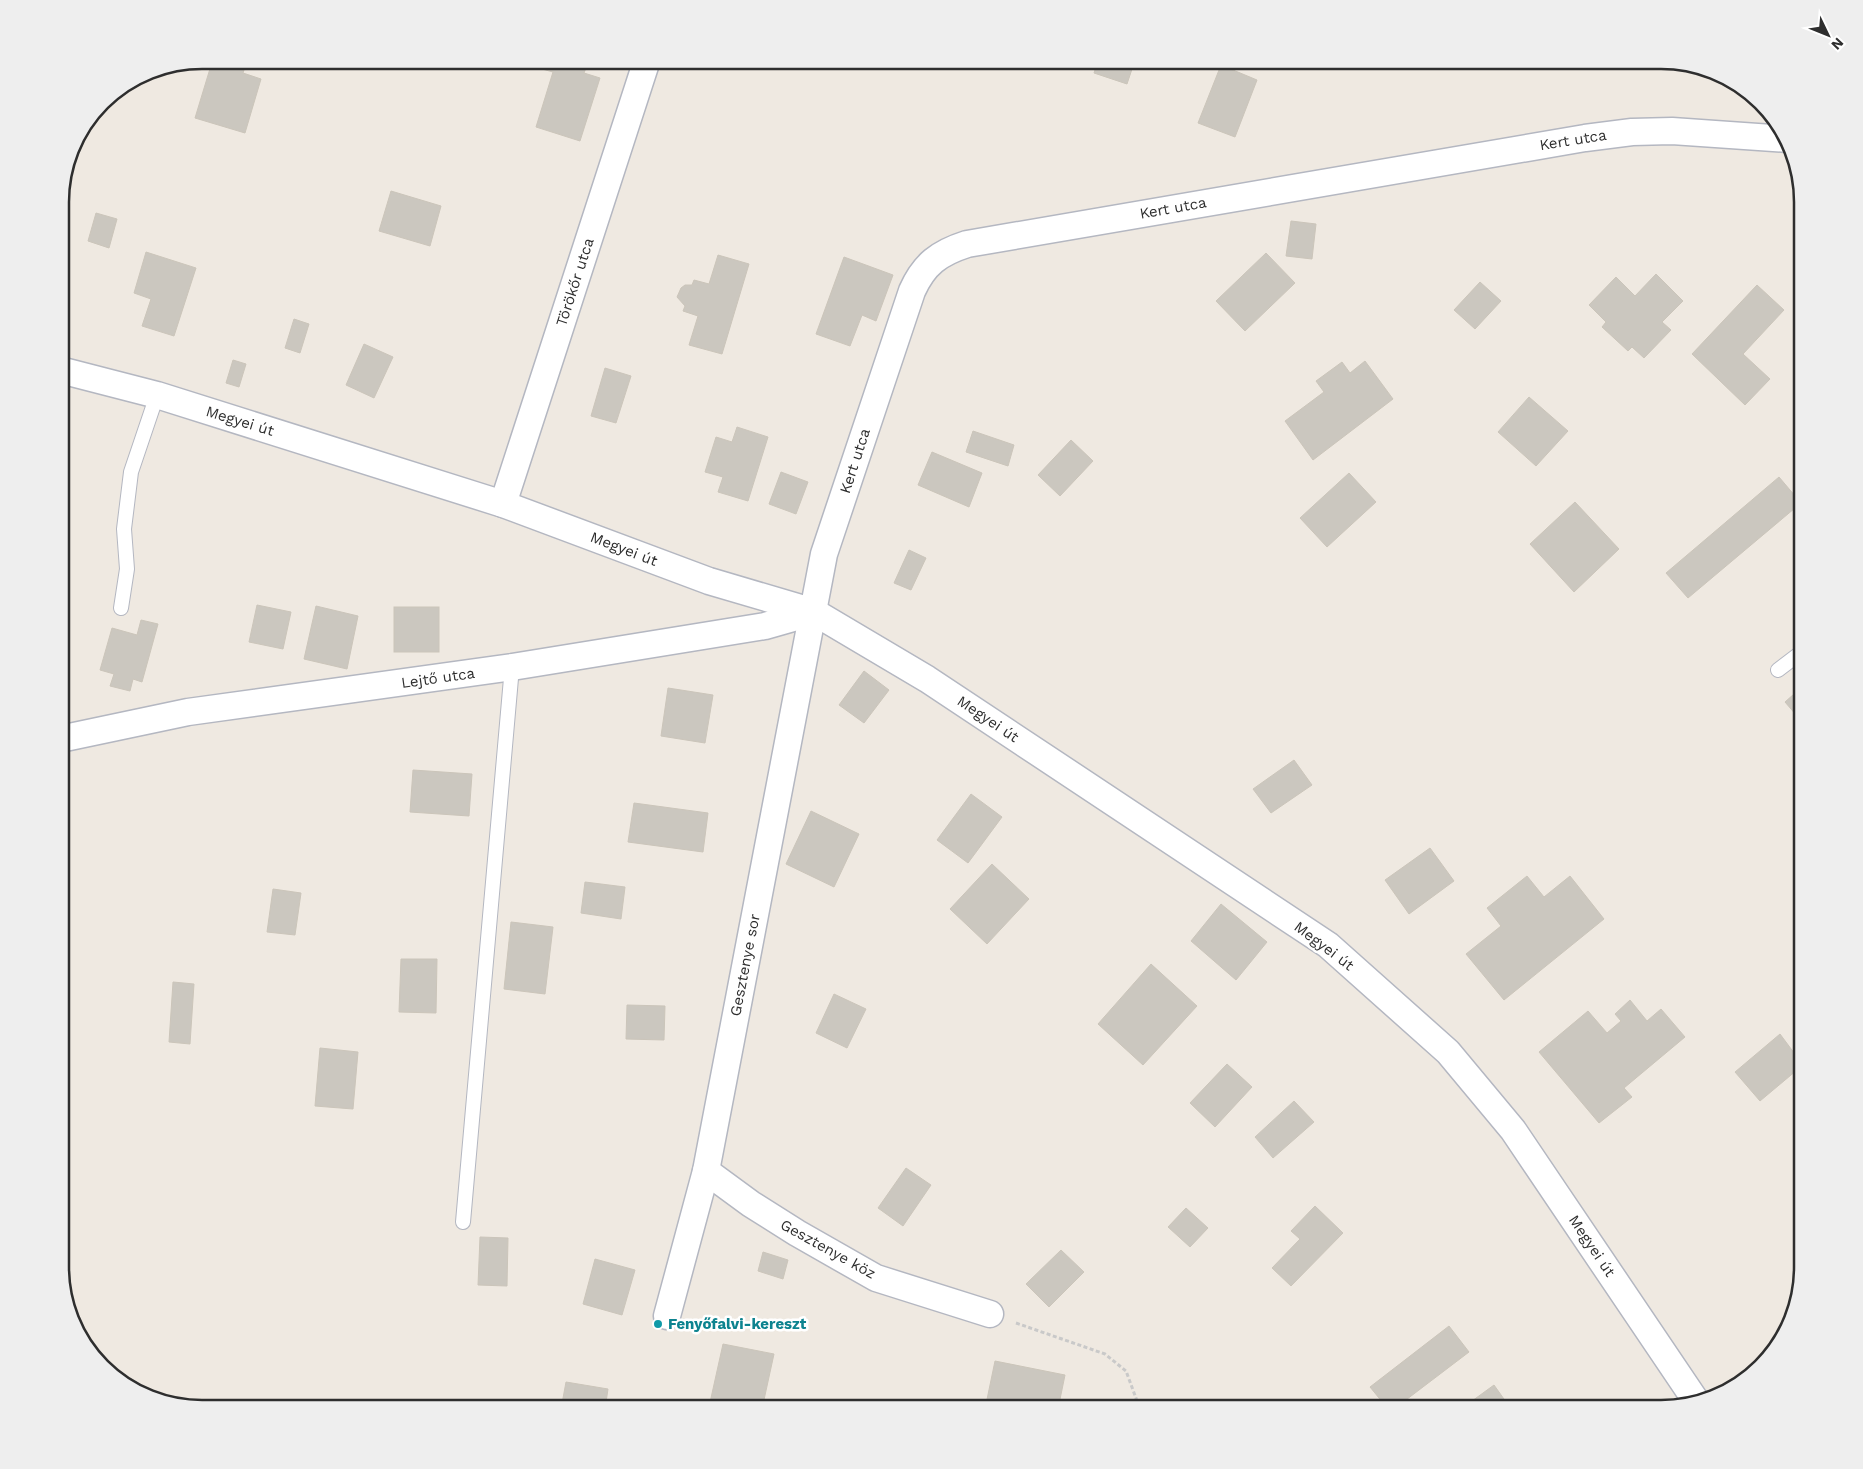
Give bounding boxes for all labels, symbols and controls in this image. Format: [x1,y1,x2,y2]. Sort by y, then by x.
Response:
north arrow [1803,10,1853,60]
text: N [1828,35,1847,53]
street label: Kert utca [1538,126,1608,154]
street label: Kert utca [1138,193,1208,223]
street label: Törökőr utca [552,235,598,328]
street label: Megyei út [204,402,277,440]
street label: Kert utca [836,426,874,496]
street label: Megyei út [588,528,661,570]
street label: Lejtő utca [400,664,476,692]
street label: Megyei út [954,692,1023,747]
street label: Gesztenye sor [726,912,764,1018]
street label: Megyei út [1290,918,1358,975]
street label: Megyei út [1565,1212,1620,1281]
street label: Gesztenye köz [777,1215,879,1283]
place label: Fenyőfalvi-kereszt [668,1315,807,1333]
marker: Fenyőfalvi-kereszt [652,1318,664,1330]

